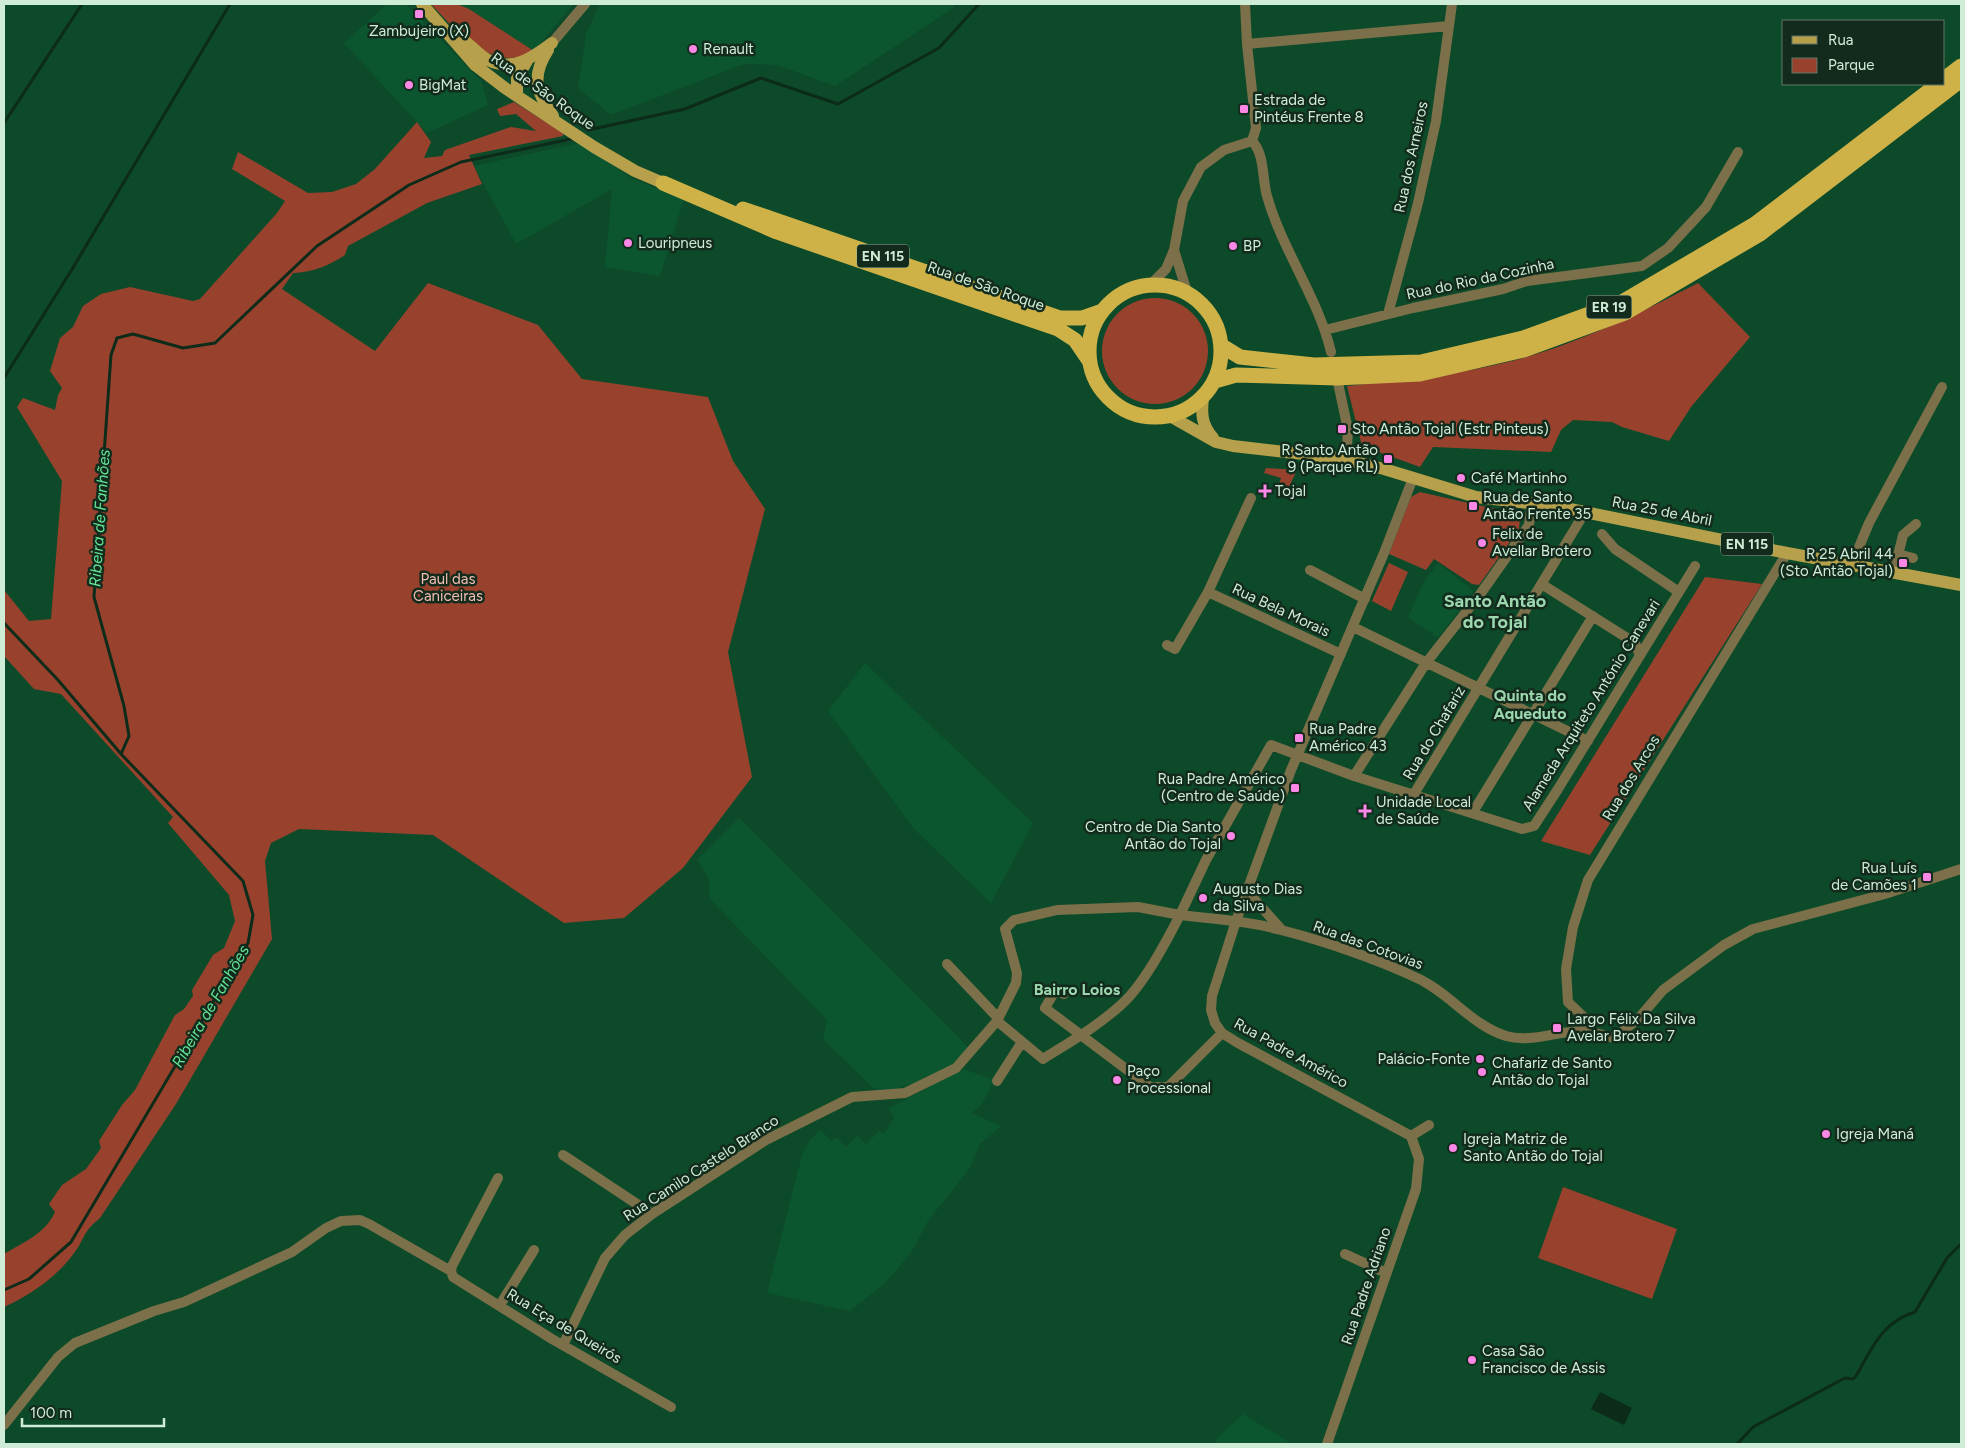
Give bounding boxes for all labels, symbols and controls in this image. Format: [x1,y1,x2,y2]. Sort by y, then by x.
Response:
marker: Zambujeiro (X) [413,8,425,20]
legend [1782,20,1945,85]
place label: Zambujeiro (X) [369,22,469,40]
text: Rua [1828,31,1853,49]
place label: Renault [703,40,754,58]
marker: Renault [687,43,699,55]
street label: Rua de São Roque [488,49,598,133]
text: Parque [1828,56,1875,74]
place label: BigMat [419,76,467,94]
marker: BigMat [403,79,415,91]
place label: Estrada de Pintéus Frente 8 [1254,91,1364,126]
street label: Rua dos Arneiros [1390,100,1432,214]
marker: Estrada de Pintéus Frente 8 [1238,103,1250,115]
place label: Louripneus [638,234,712,252]
marker: Louripneus [622,237,634,249]
place label: BP [1243,237,1261,255]
marker: BP [1227,240,1239,252]
road number: EN 115 [857,245,909,268]
street label: Rua do Rio da Cozinha [1405,255,1555,303]
street label: Rua de São Roque [925,258,1047,314]
road number: ER 19 [1586,296,1632,318]
place label: Sto Antão Tojal (Estr Pinteus) [1352,420,1549,438]
marker: Sto Antão Tojal (Estr Pinteus) [1336,423,1348,435]
place label: R Santo Antão 9 (Parque RL) [1281,441,1378,476]
water label: Ribeira de Fanhões [85,448,114,587]
marker: R Santo Antão 9 (Parque RL) [1382,453,1394,465]
place label: Café Martinho [1471,469,1567,487]
marker: Café Martinho [1455,472,1467,484]
place label: Tojal [1275,482,1306,500]
marker: Tojal [1259,485,1271,497]
place label: Rua de Santo Antão Frente 35 [1483,488,1591,523]
street label: Rua 25 de Abril [1611,492,1713,530]
marker: Rua de Santo Antão Frente 35 [1467,500,1479,512]
place label: Felix de Avellar Brotero [1492,525,1592,560]
road number: EN 115 [1721,532,1773,556]
marker: Felix de Avellar Brotero [1476,537,1488,549]
place label: R 25 Abril 44 (Sto Antão Tojal) [1780,545,1893,580]
marker: R 25 Abril 44 (Sto Antão Tojal) [1897,557,1909,569]
park label: Paul das Caniceiras [413,570,483,605]
street label: Rua Bela Morais [1229,580,1333,640]
district label: Santo Antão do Tojal [1444,590,1546,633]
street label: Alameda Arquiteto António Canevari [1518,596,1664,814]
street label: Rua do Chafariz [1399,683,1469,783]
district label: Quinta do Aqueduto [1494,686,1566,723]
place label: Rua Padre Américo 43 [1309,720,1387,755]
marker: Rua Padre Américo 43 [1293,732,1305,744]
street label: Rua dos Arcos [1598,732,1664,824]
place label: Rua Padre Américo (Centro de Saúde) [1157,770,1285,805]
marker: Rua Padre Américo (Centro de Saúde) [1289,782,1301,794]
place label: Unidade Local de Saúde [1376,793,1471,828]
marker: Unidade Local de Saúde [1358,804,1372,818]
place label: Centro de Dia Santo Antão do Tojal [1085,818,1221,853]
marker: Centro de Dia Santo Antão do Tojal [1225,830,1237,842]
place label: Rua Luís de Camões 1 [1831,859,1917,894]
marker: Rua Luís de Camões 1 [1921,871,1933,883]
place label: Augusto Dias da Silva [1213,880,1302,915]
marker: Augusto Dias da Silva [1197,892,1209,904]
street label: Rua das Cotovias [1311,917,1425,973]
water label: Ribeira de Fanhões [168,941,253,1071]
district label: Bairro Loios [1034,980,1121,999]
place label: Largo Félix Da Silva Avelar Brotero 7 [1567,1010,1696,1045]
street label: Rua Padre Américo [1231,1014,1351,1092]
marker: Largo Félix Da Silva Avelar Brotero 7 [1551,1022,1563,1034]
place label: Palácio-Fonte [1377,1050,1470,1068]
marker: Palácio-Fonte [1474,1053,1486,1065]
place label: Chafariz de Santo Antão do Tojal [1492,1054,1612,1089]
place label: Paço Processional [1127,1062,1211,1097]
marker: Chafariz de Santo Antão do Tojal [1476,1066,1488,1078]
marker: Paço Processional [1111,1074,1123,1086]
street label: Rua Camilo Castelo Branco [620,1111,782,1225]
place label: Igreja Maná [1836,1125,1914,1143]
marker: Igreja Maná [1820,1128,1832,1140]
place label: Igreja Matriz de Santo Antão do Tojal [1463,1130,1603,1165]
marker: Igreja Matriz de Santo Antão do Tojal [1447,1142,1459,1154]
street label: Rua Padre Adriano [1337,1225,1395,1347]
street label: Rua Eça de Queirós [503,1285,625,1367]
place label: Casa São Francisco de Assis [1482,1342,1605,1377]
marker: Casa São Francisco de Assis [1466,1354,1478,1366]
scale bar [22,1396,165,1428]
text: 100 m [30,1404,72,1422]

